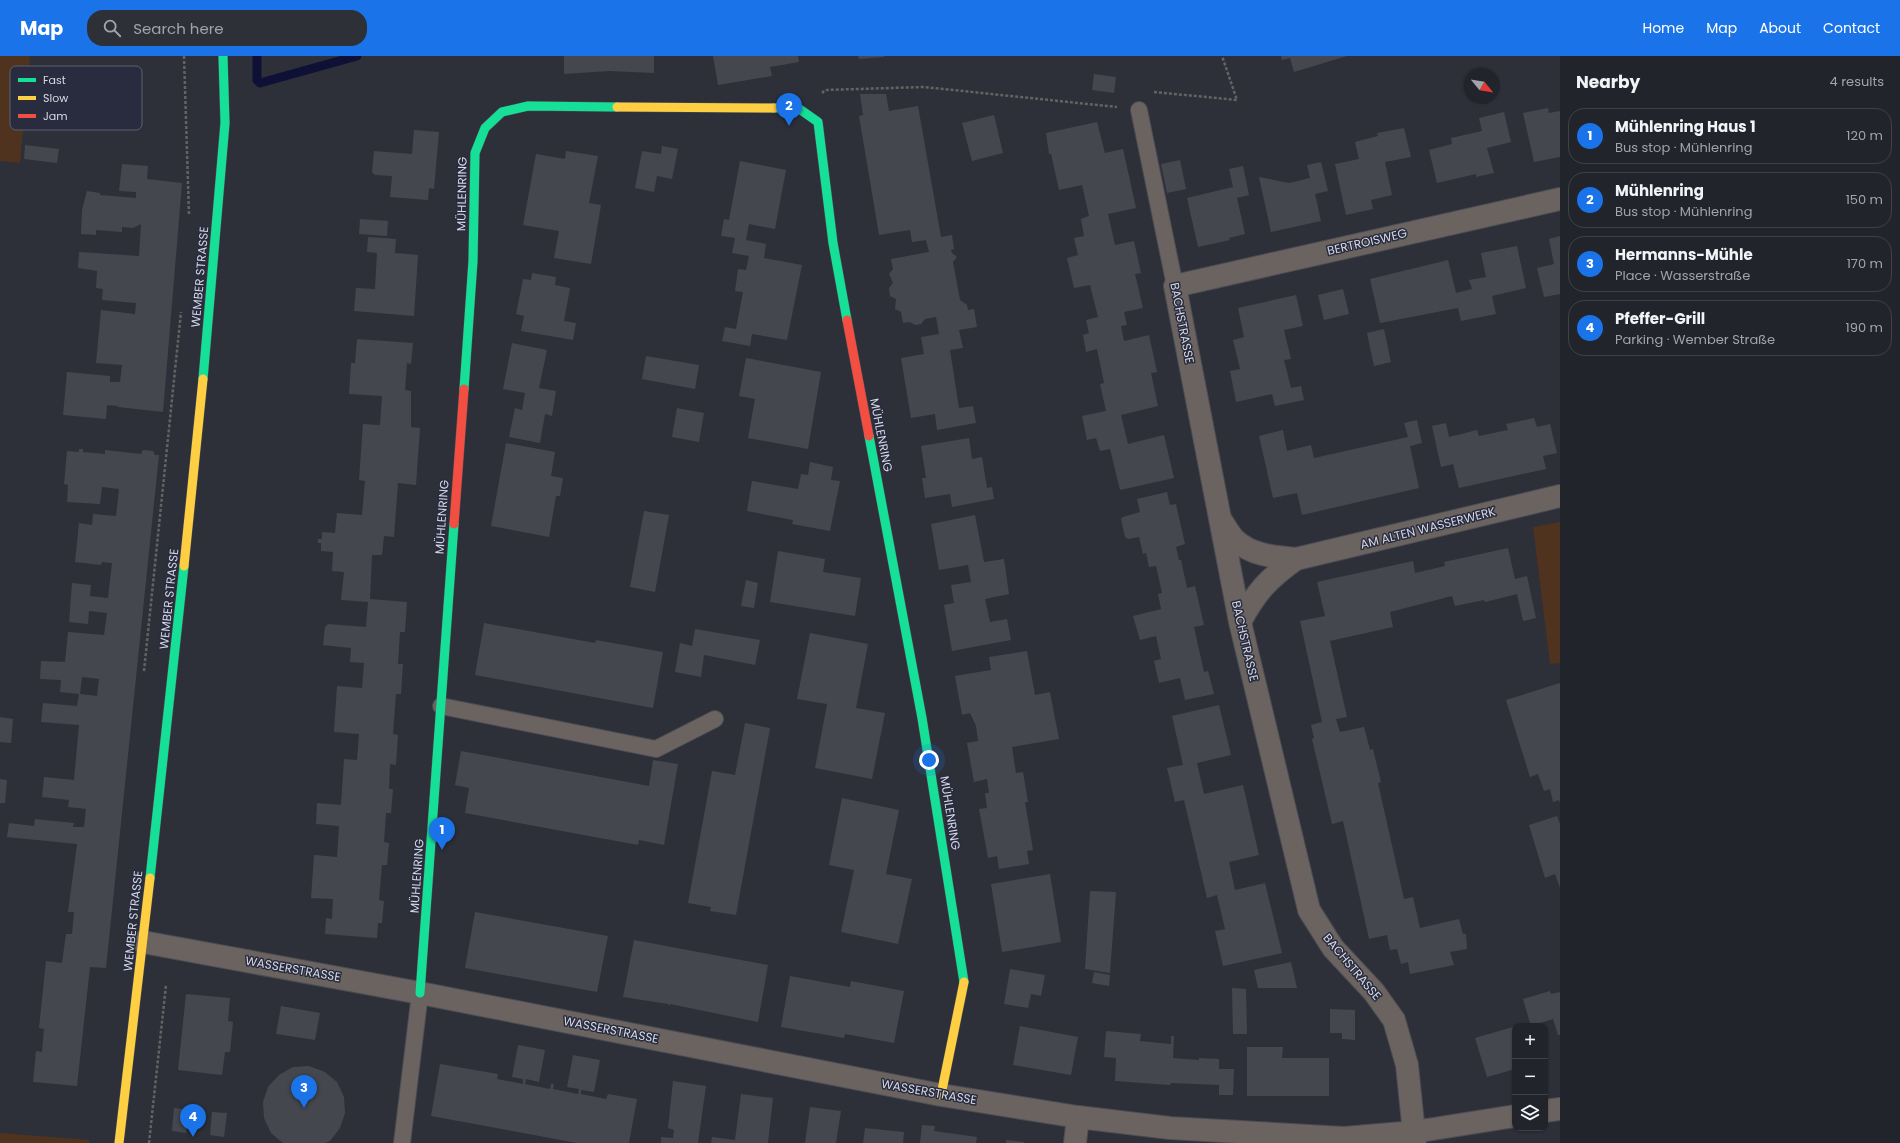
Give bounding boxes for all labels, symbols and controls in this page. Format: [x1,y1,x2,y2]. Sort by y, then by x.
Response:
search box [87,10,367,46]
text: Map [20,15,63,42]
icon: search [101,17,123,39]
text: Search here [133,18,224,39]
text: Home [1642,18,1684,38]
text: Map [1706,18,1737,38]
text: About [1759,18,1801,38]
text: Contact [1823,18,1880,38]
legend [10,66,142,130]
north arrow [1464,68,1500,104]
text: Nearby [1576,70,1640,94]
text: Fast [43,72,66,88]
text: 4 results [1830,72,1884,91]
text: Slow [43,90,68,106]
pin: 2 [776,93,802,126]
text: Jam [43,108,68,124]
text: Mühlenring Haus 1 [1615,116,1756,137]
text: 1 [1588,126,1592,145]
text: 120 m [1846,126,1883,145]
text: Bus stop · Mühlenring [1615,138,1752,157]
street label: MÜHLENRING [452,157,471,231]
text: Mühlenring [1615,180,1704,201]
text: 2 [1586,190,1594,209]
text: 150 m [1846,190,1883,209]
text: Bus stop · Mühlenring [1615,202,1752,221]
street label: BERTROISWEG [1325,224,1408,259]
street label: WEMBER STRASSE [187,226,212,328]
text: Hermanns-Mühle [1615,244,1753,265]
text: 3 [1586,254,1594,273]
text: 170 m [1847,254,1883,273]
text: Place · Wasserstraße [1615,266,1750,285]
street label: BACHSTRASSE [1166,281,1199,365]
text: Pfeffer-Grill [1615,308,1705,329]
text: 4 [1586,318,1594,337]
text: 190 m [1846,318,1883,337]
text: Parking · Wember Straße [1615,330,1775,349]
street label: MÜHLENRING [866,397,897,473]
street label: MÜHLENRING [430,479,453,555]
street label: AM ALTEN WASSERWERK [1358,502,1497,553]
street label: WEMBER STRASSE [155,548,182,650]
street label: BACHSTRASSE [1228,599,1263,683]
your location [919,750,939,770]
street label: MÜHLENRING [936,775,965,851]
pin: 1 [429,817,455,850]
street label: MÜHLENRING [405,838,428,914]
street label: WEMBER STRASSE [119,870,146,972]
street label: BACHSTRASSE [1319,930,1385,1004]
street label: WASSERSTRASSE [244,952,342,985]
street label: WASSERSTRASSE [562,1012,660,1047]
map controls [1512,1023,1548,1131]
button: + [1512,1023,1548,1059]
button: − [1512,1059,1548,1095]
pin: 3 [291,1075,317,1108]
street label: WASSERSTRASSE [880,1075,978,1108]
button: layers [1512,1095,1548,1131]
pin: 4 [180,1104,206,1137]

